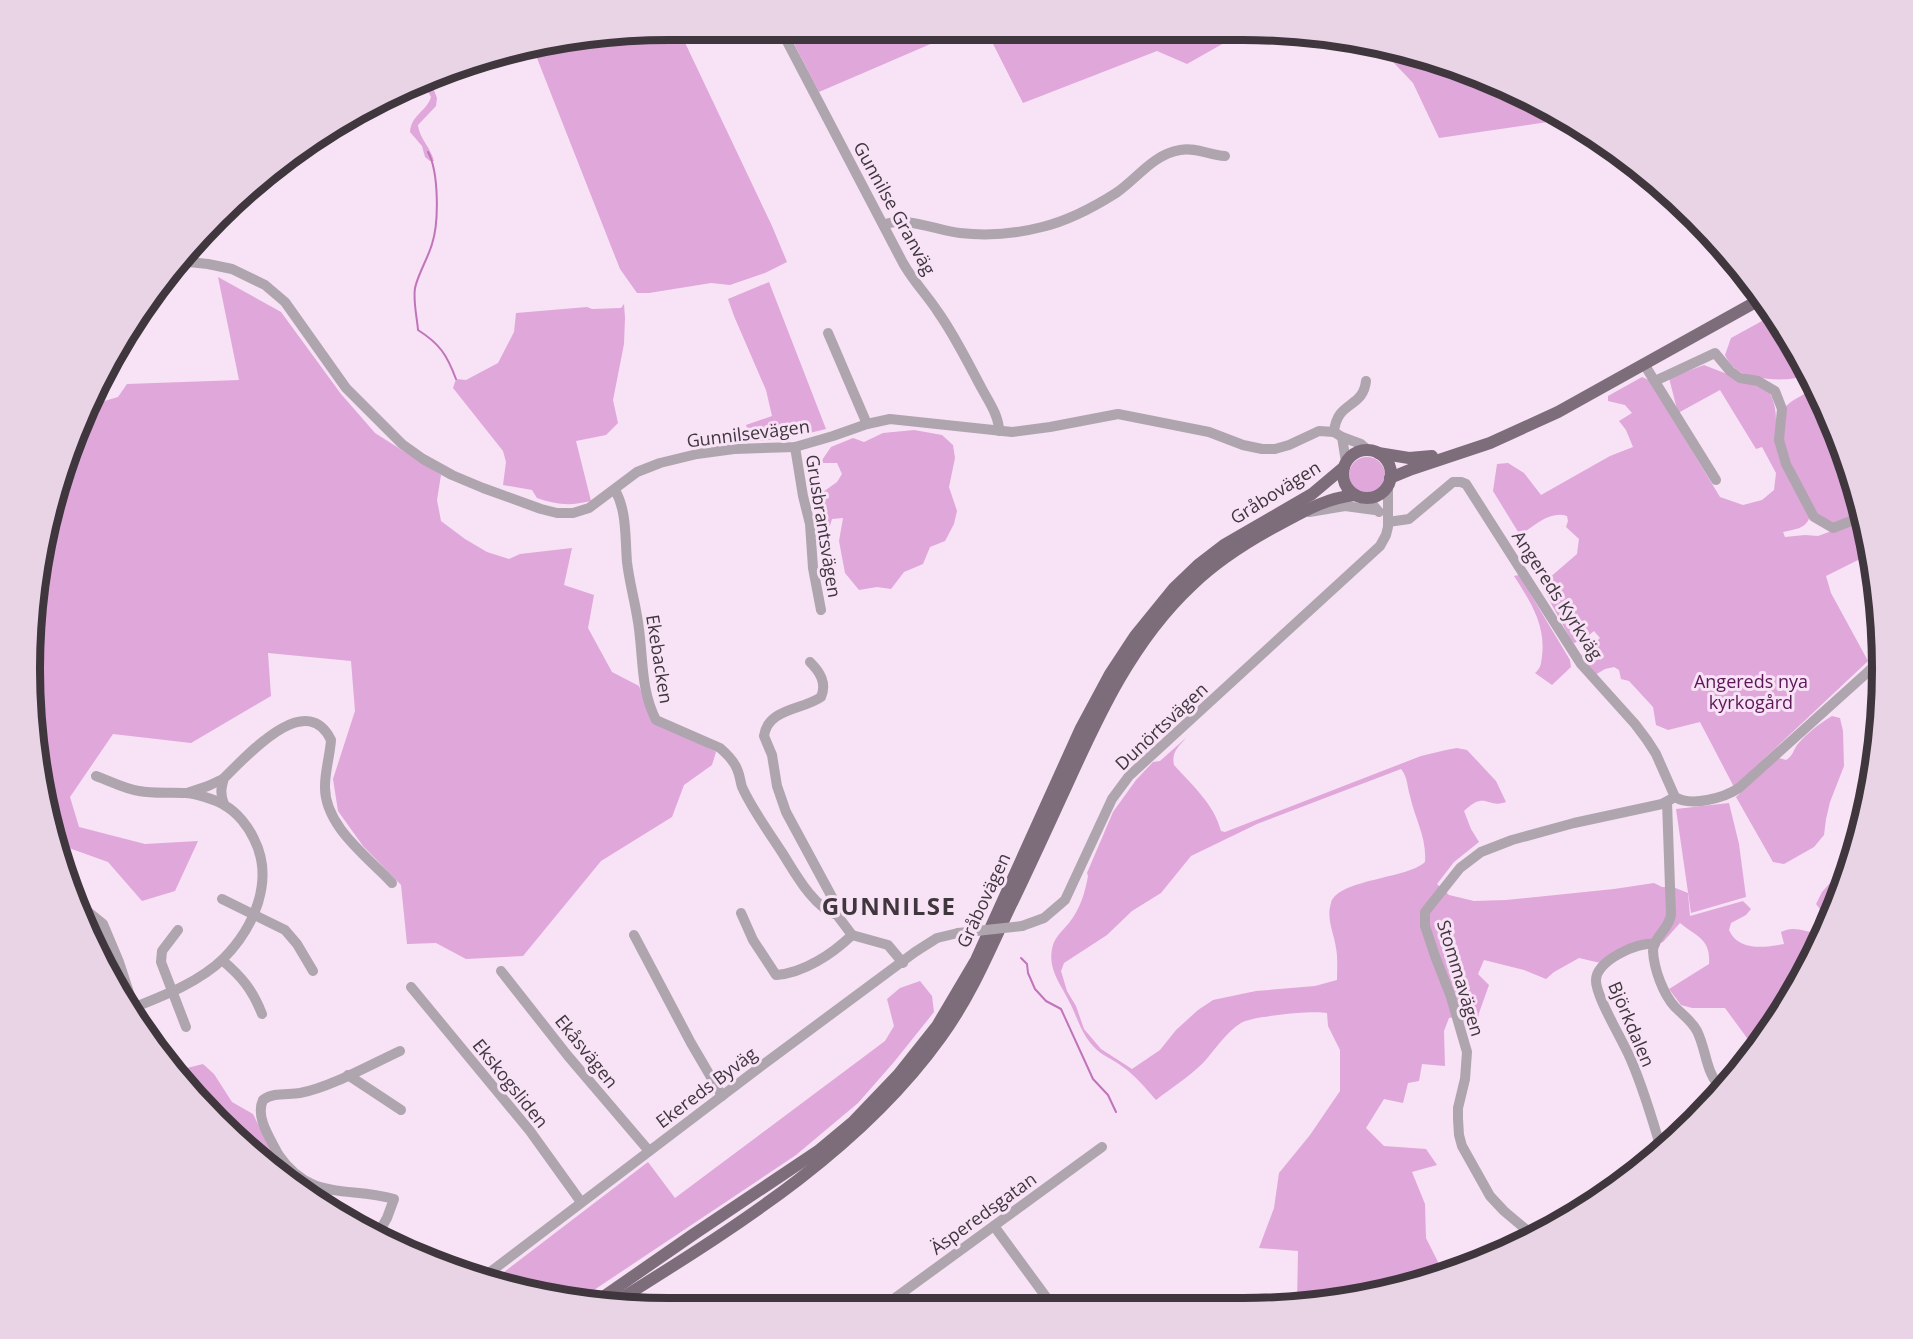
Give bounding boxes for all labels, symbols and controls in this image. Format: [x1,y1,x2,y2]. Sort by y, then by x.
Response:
street label: Gunnilse Granväg [848,137,942,279]
street label: Gunnilsevägen [685,414,811,452]
street label: Grusbrantsvägen [801,453,847,599]
street label: Gråbovägen [1225,455,1325,529]
street label: Angereds Kyrkväg [1507,526,1609,664]
street label: Ekebacken [641,613,679,705]
park label: Angereds nya kyrkogård [1694,669,1808,714]
street label: Dunörtsvägen [1110,677,1212,775]
street label: Gråbovägen [951,849,1015,951]
district label: GUNNILSE [822,889,956,922]
street label: Stommavägen [1432,917,1490,1039]
street label: Björkdalen [1603,978,1661,1070]
street label: Ekåsvägen [550,1009,624,1093]
street label: Ekskogsliden [468,1034,554,1132]
street label: Ekereds Byväg [651,1041,762,1133]
street label: Äsperedsgatan [925,1166,1041,1260]

